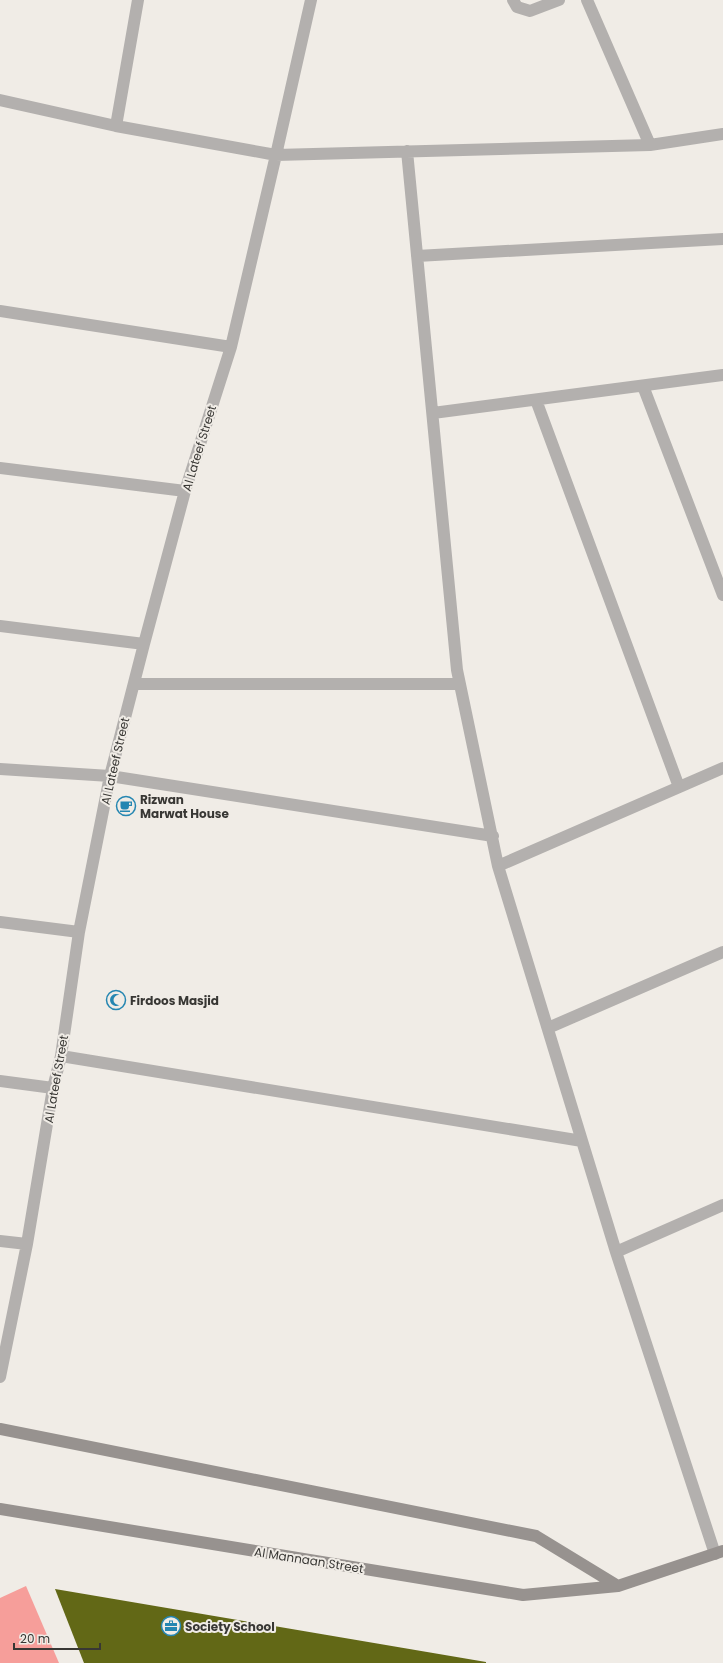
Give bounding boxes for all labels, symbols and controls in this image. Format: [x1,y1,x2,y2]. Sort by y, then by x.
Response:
street label: Al Lateef Street [178,403,220,493]
street label: Al Lateef Street [97,716,133,806]
place label: Rizwan Marwat House [140,791,229,822]
cafe icon: Rizwan Marwat House [115,795,137,817]
mosque icon: Firdoos Masjid [105,989,127,1011]
place label: Firdoos Masjid [130,992,219,1009]
street label: Al Lateef Street [40,1034,72,1124]
street label: Al Mannaan Street [253,1543,365,1577]
office icon: Society School [160,1615,182,1637]
place label: Society School [185,1618,275,1635]
scale bar [14,1625,100,1651]
text: 20 m [20,1630,50,1647]

